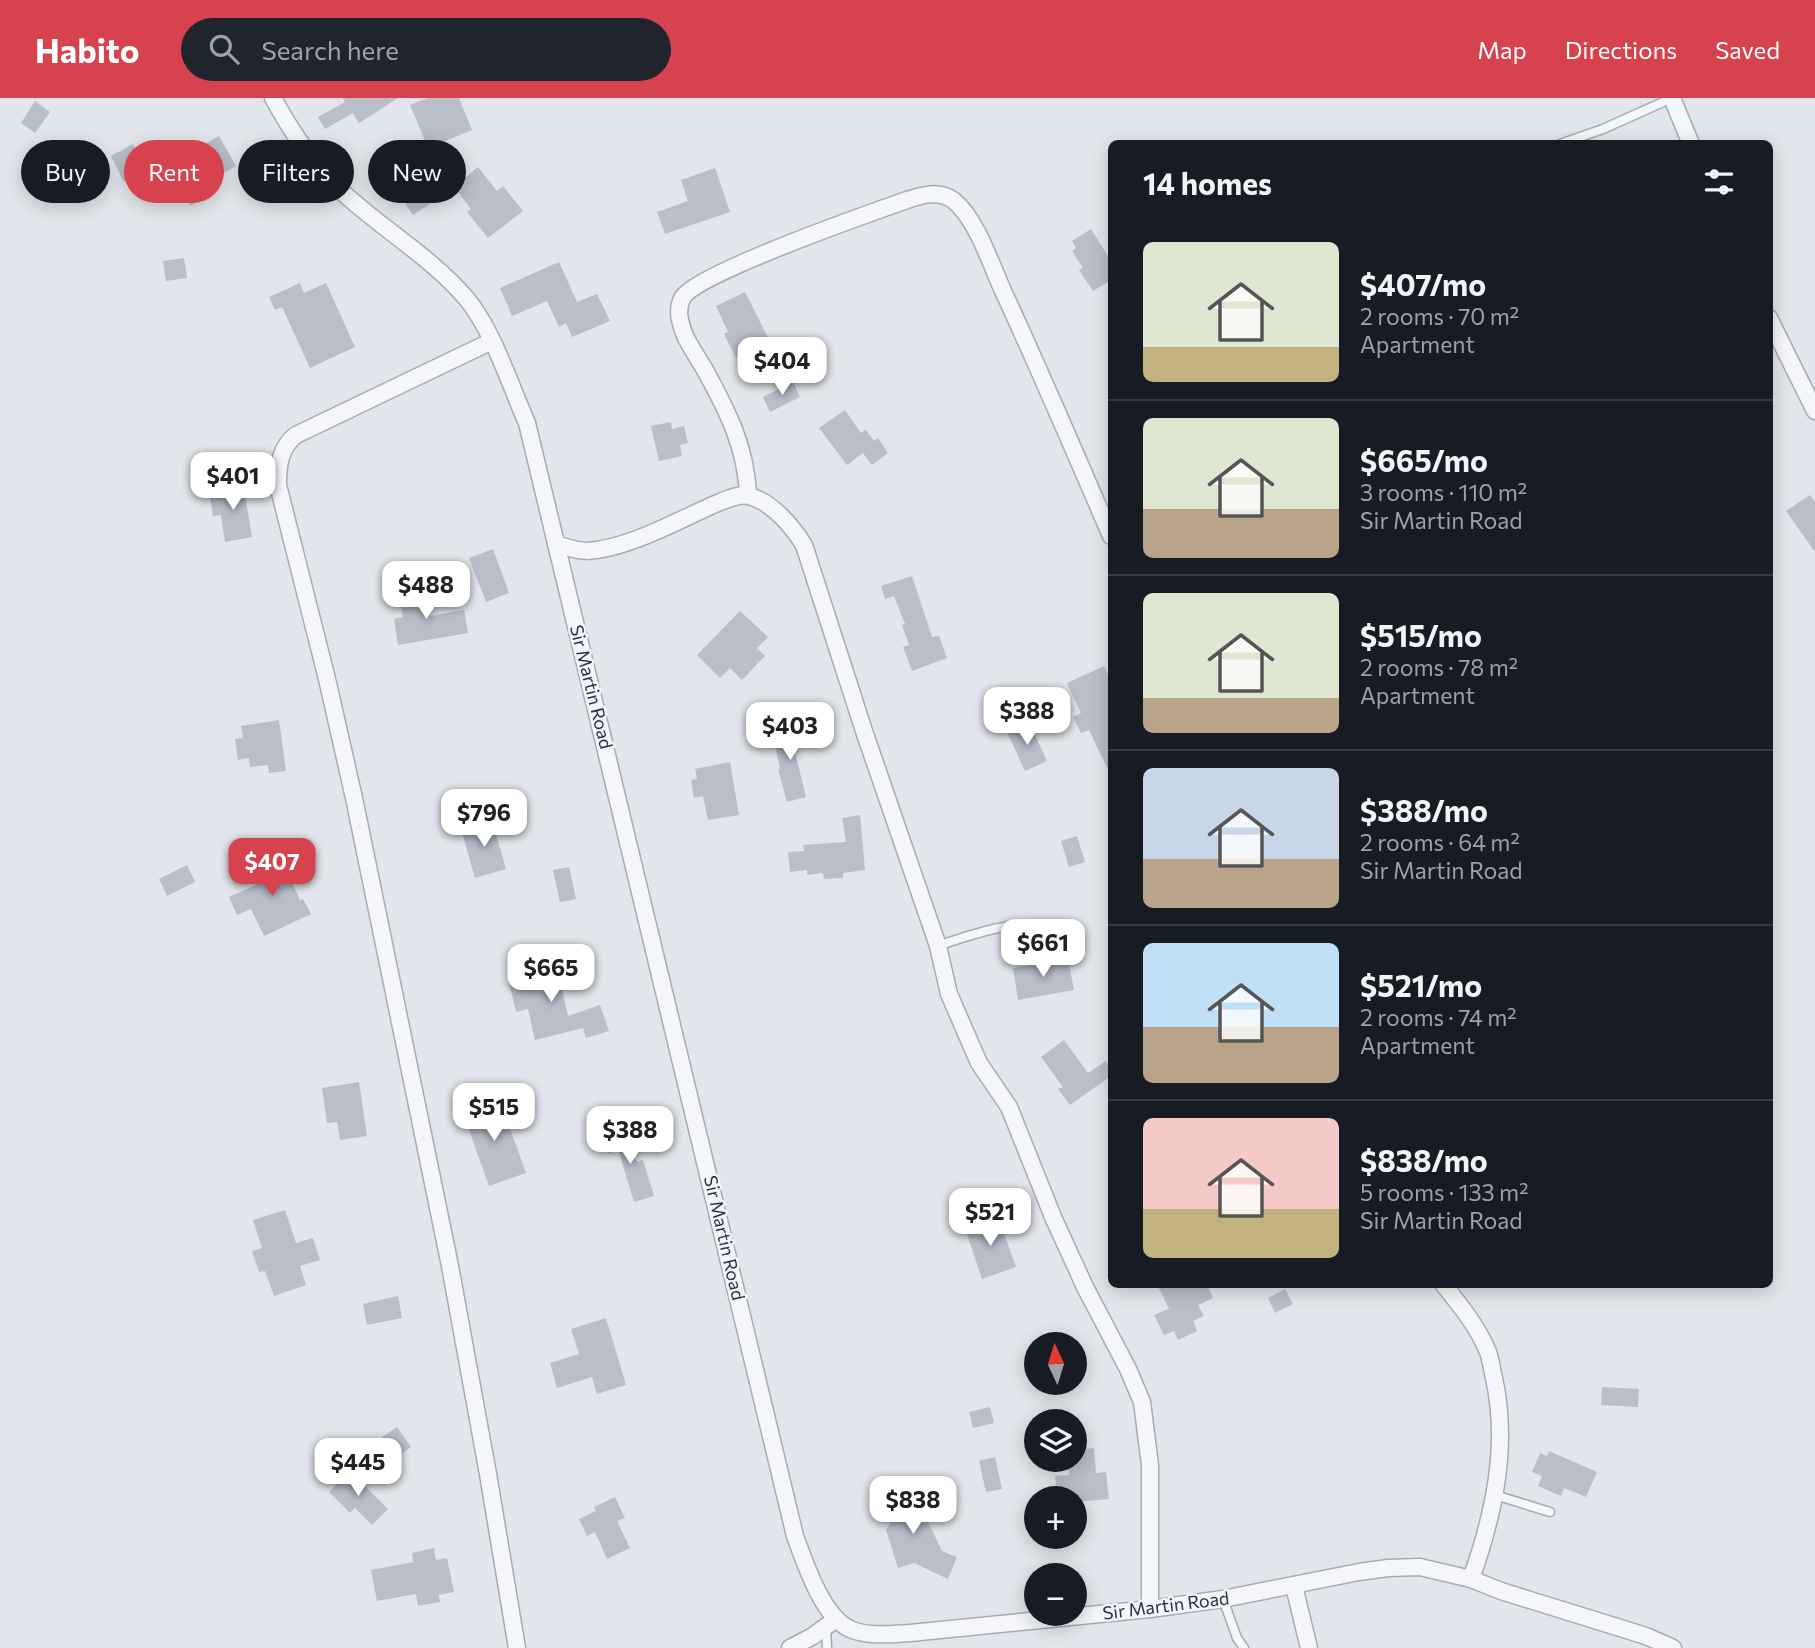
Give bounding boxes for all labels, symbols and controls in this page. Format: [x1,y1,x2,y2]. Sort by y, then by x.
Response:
search box [181,18,671,81]
text: Habito [35,29,139,70]
icon: search [205,30,243,68]
text: Search here [261,34,399,65]
text: Map [1477,35,1527,64]
text: Directions [1565,35,1677,64]
text: Saved [1715,35,1780,64]
chip: Buy [21,140,110,203]
chip: Rent [124,140,224,203]
chip: Filters [238,140,354,203]
chip: New [368,140,466,203]
icon: filters [1700,163,1738,201]
text: 14 homes [1143,164,1272,201]
text: $407/mo [1360,265,1486,302]
icon: home [1199,270,1283,354]
text: 2 rooms · 70 m² [1360,302,1519,330]
text: Apartment [1360,330,1475,358]
pin: $404 [741,338,823,397]
text: $404 [754,346,810,374]
text: $665/mo [1360,441,1488,478]
icon: home [1199,446,1283,530]
pin: $401 [192,452,274,512]
text: $401 [206,461,260,489]
text: 3 rooms · 110 m² [1360,478,1527,506]
text: Sir Martin Road [1360,506,1523,534]
pin: $488 [385,561,467,621]
text: $488 [398,570,454,598]
text: $515/mo [1360,616,1482,653]
icon: home [1199,621,1283,705]
street label: Sir Martin Road [566,622,618,751]
text: 2 rooms · 78 m² [1360,653,1518,681]
text: Apartment [1360,681,1475,709]
pin: $388 [986,688,1068,747]
text: $388 [999,696,1055,724]
pin: $403 [749,702,831,762]
text: $403 [762,711,818,739]
pin: $796 [443,790,525,849]
text: $388/mo [1360,791,1488,828]
icon: home [1199,796,1283,880]
text: $796 [457,798,511,826]
text: 2 rooms · 64 m² [1360,828,1520,856]
pin: $407 [231,838,313,898]
text: $407 [244,847,300,875]
text: Sir Martin Road [1360,856,1523,884]
pin: $661 [1002,920,1084,979]
text: $661 [1017,928,1069,956]
pin: $665 [510,944,592,1004]
text: $665 [523,953,579,981]
text: $521/mo [1360,966,1482,1003]
icon: home [1199,971,1283,1055]
text: 2 rooms · 74 m² [1360,1003,1516,1031]
text: Apartment [1360,1031,1475,1059]
pin: $515 [453,1084,535,1143]
text: $515 [469,1092,519,1120]
pin: $388 [589,1107,671,1166]
text: $388 [602,1115,658,1143]
text: $838/mo [1360,1141,1488,1178]
icon: home [1199,1146,1283,1230]
street label: Sir Martin Road [700,1173,750,1302]
text: 5 rooms · 133 m² [1360,1178,1528,1206]
pin: $521 [949,1188,1031,1248]
text: $521 [965,1197,1015,1225]
text: Sir Martin Road [1360,1206,1523,1234]
north arrow [1024,1332,1087,1395]
map controls [1024,1332,1087,1626]
button: layers [1024,1409,1087,1472]
pin: $445 [317,1438,399,1498]
text: $445 [331,1447,385,1475]
pin: $838 [872,1476,954,1536]
text: $838 [886,1485,940,1513]
button: + [1024,1486,1087,1549]
button: − [1024,1563,1087,1626]
street label: Sir Martin Road [1101,1586,1230,1624]

